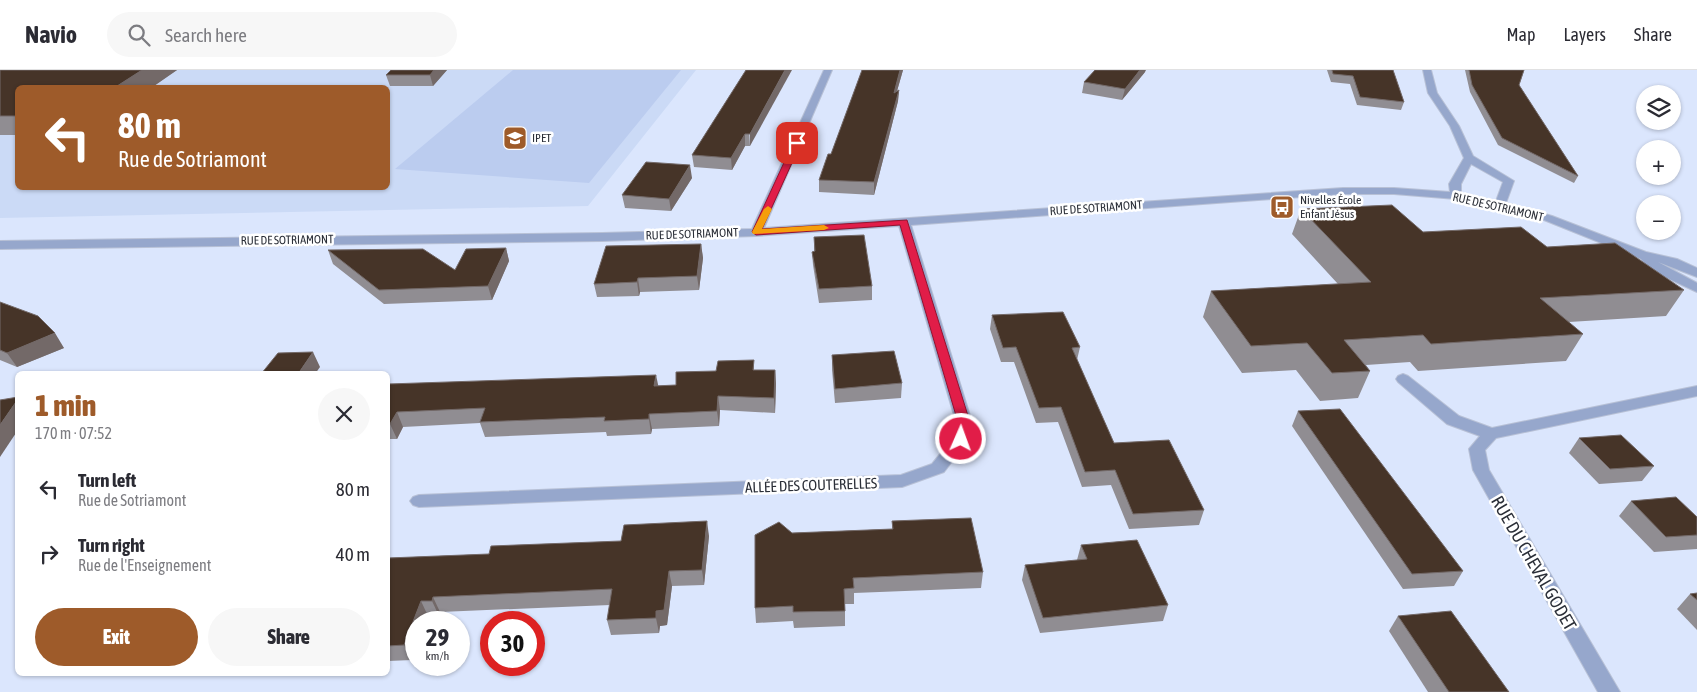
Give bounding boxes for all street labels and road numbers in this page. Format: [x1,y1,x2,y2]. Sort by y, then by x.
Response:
street label: RUE DE SOTRIAMONT [1451,190,1545,224]
street label: RUE DE SOTRIAMONT [1049,198,1143,218]
street label: RUE DE SOTRIAMONT [645,225,739,243]
street label: RUE DE SOTRIAMONT [241,232,334,248]
street label: ALLÉE DES COUTERELLES [745,474,877,496]
street label: RUE DU CHEVAL GODET [1487,492,1581,634]

